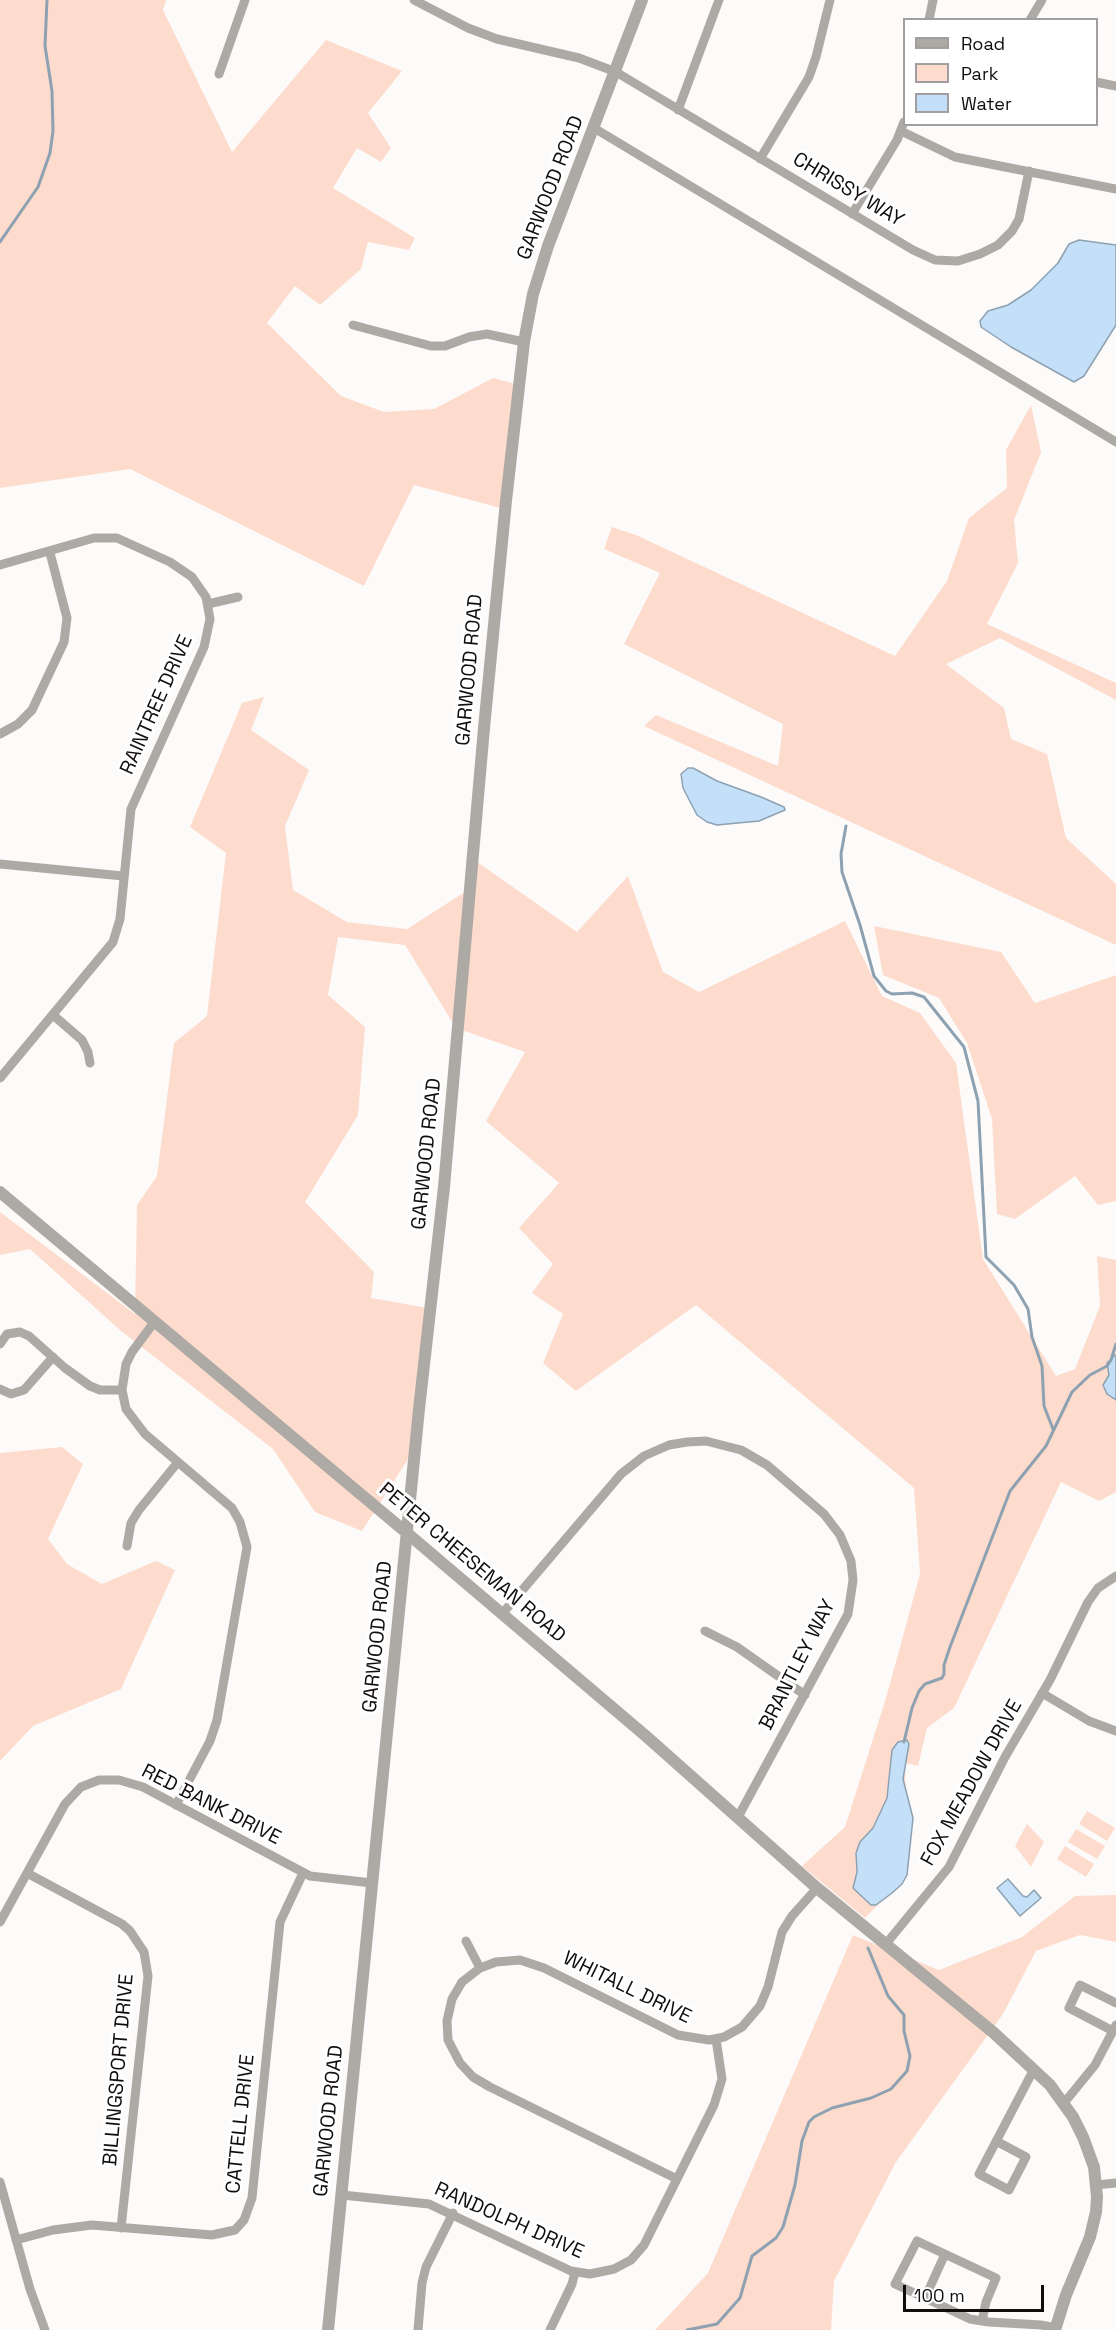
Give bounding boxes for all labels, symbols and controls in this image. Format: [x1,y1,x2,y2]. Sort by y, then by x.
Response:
legend [903,18,1098,126]
text: Road [961,32,1005,55]
text: Park [961,62,998,85]
text: Water [961,92,1012,115]
street label: GARWOOD ROAD [513,113,589,263]
street label: CHRISSY WAY [788,147,908,233]
street label: GARWOOD ROAD [451,593,489,747]
street label: RAINTREE DRIVE [116,632,198,778]
street label: GARWOOD ROAD [407,1077,447,1231]
street label: PETER CHEESEMAN ROAD [374,1478,570,1648]
street label: GARWOOD ROAD [358,1560,398,1714]
street label: BRANTLEY WAY [755,1596,841,1734]
street label: FOX MEADOW DRIVE [916,1696,1028,1870]
street label: RED BANK DRIVE [137,1760,285,1850]
street label: WHITALL DRIVE [559,1947,695,2029]
street label: BILLINGSPORT DRIVE [99,1973,139,2167]
street label: GARWOOD ROAD [309,2044,349,2198]
street label: CATTELL DRIVE [222,2053,260,2195]
street label: RANDOLPH DRIVE [431,2177,587,2265]
scale bar [906,2273,1047,2311]
text: 100 m [914,2284,965,2307]

